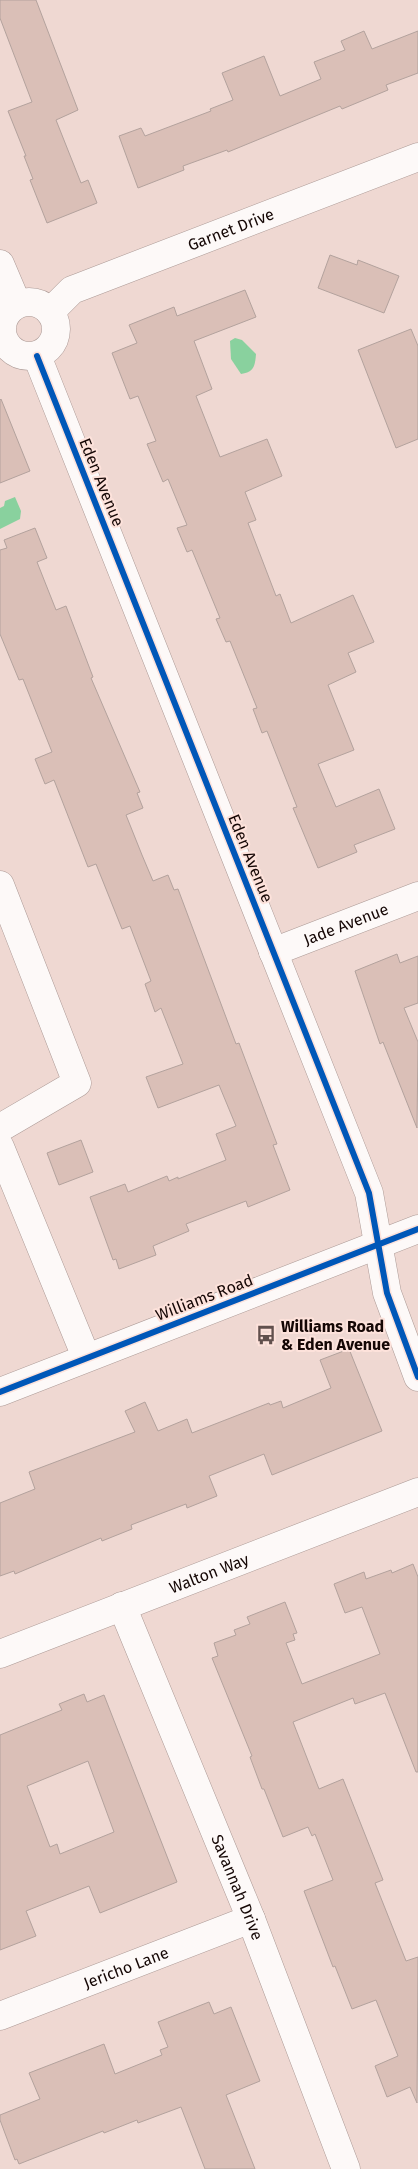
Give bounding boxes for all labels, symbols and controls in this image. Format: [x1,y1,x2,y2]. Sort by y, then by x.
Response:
street label: Garnet Drive [185,204,277,255]
street label: Eden Avenue [75,435,128,529]
street label: Eden Avenue [224,811,277,905]
street label: Jade Avenue [301,899,391,949]
street label: Williams Road [153,1270,255,1325]
place label: Williams Road & Eden Avenue [281,1317,390,1354]
bus stop icon: Williams Road & Eden Avenue [255,1324,277,1346]
street label: Walton Way [167,1550,252,1597]
street label: Savannah Drive [207,1832,267,1943]
street label: Jericho Lane [81,1943,171,1993]

